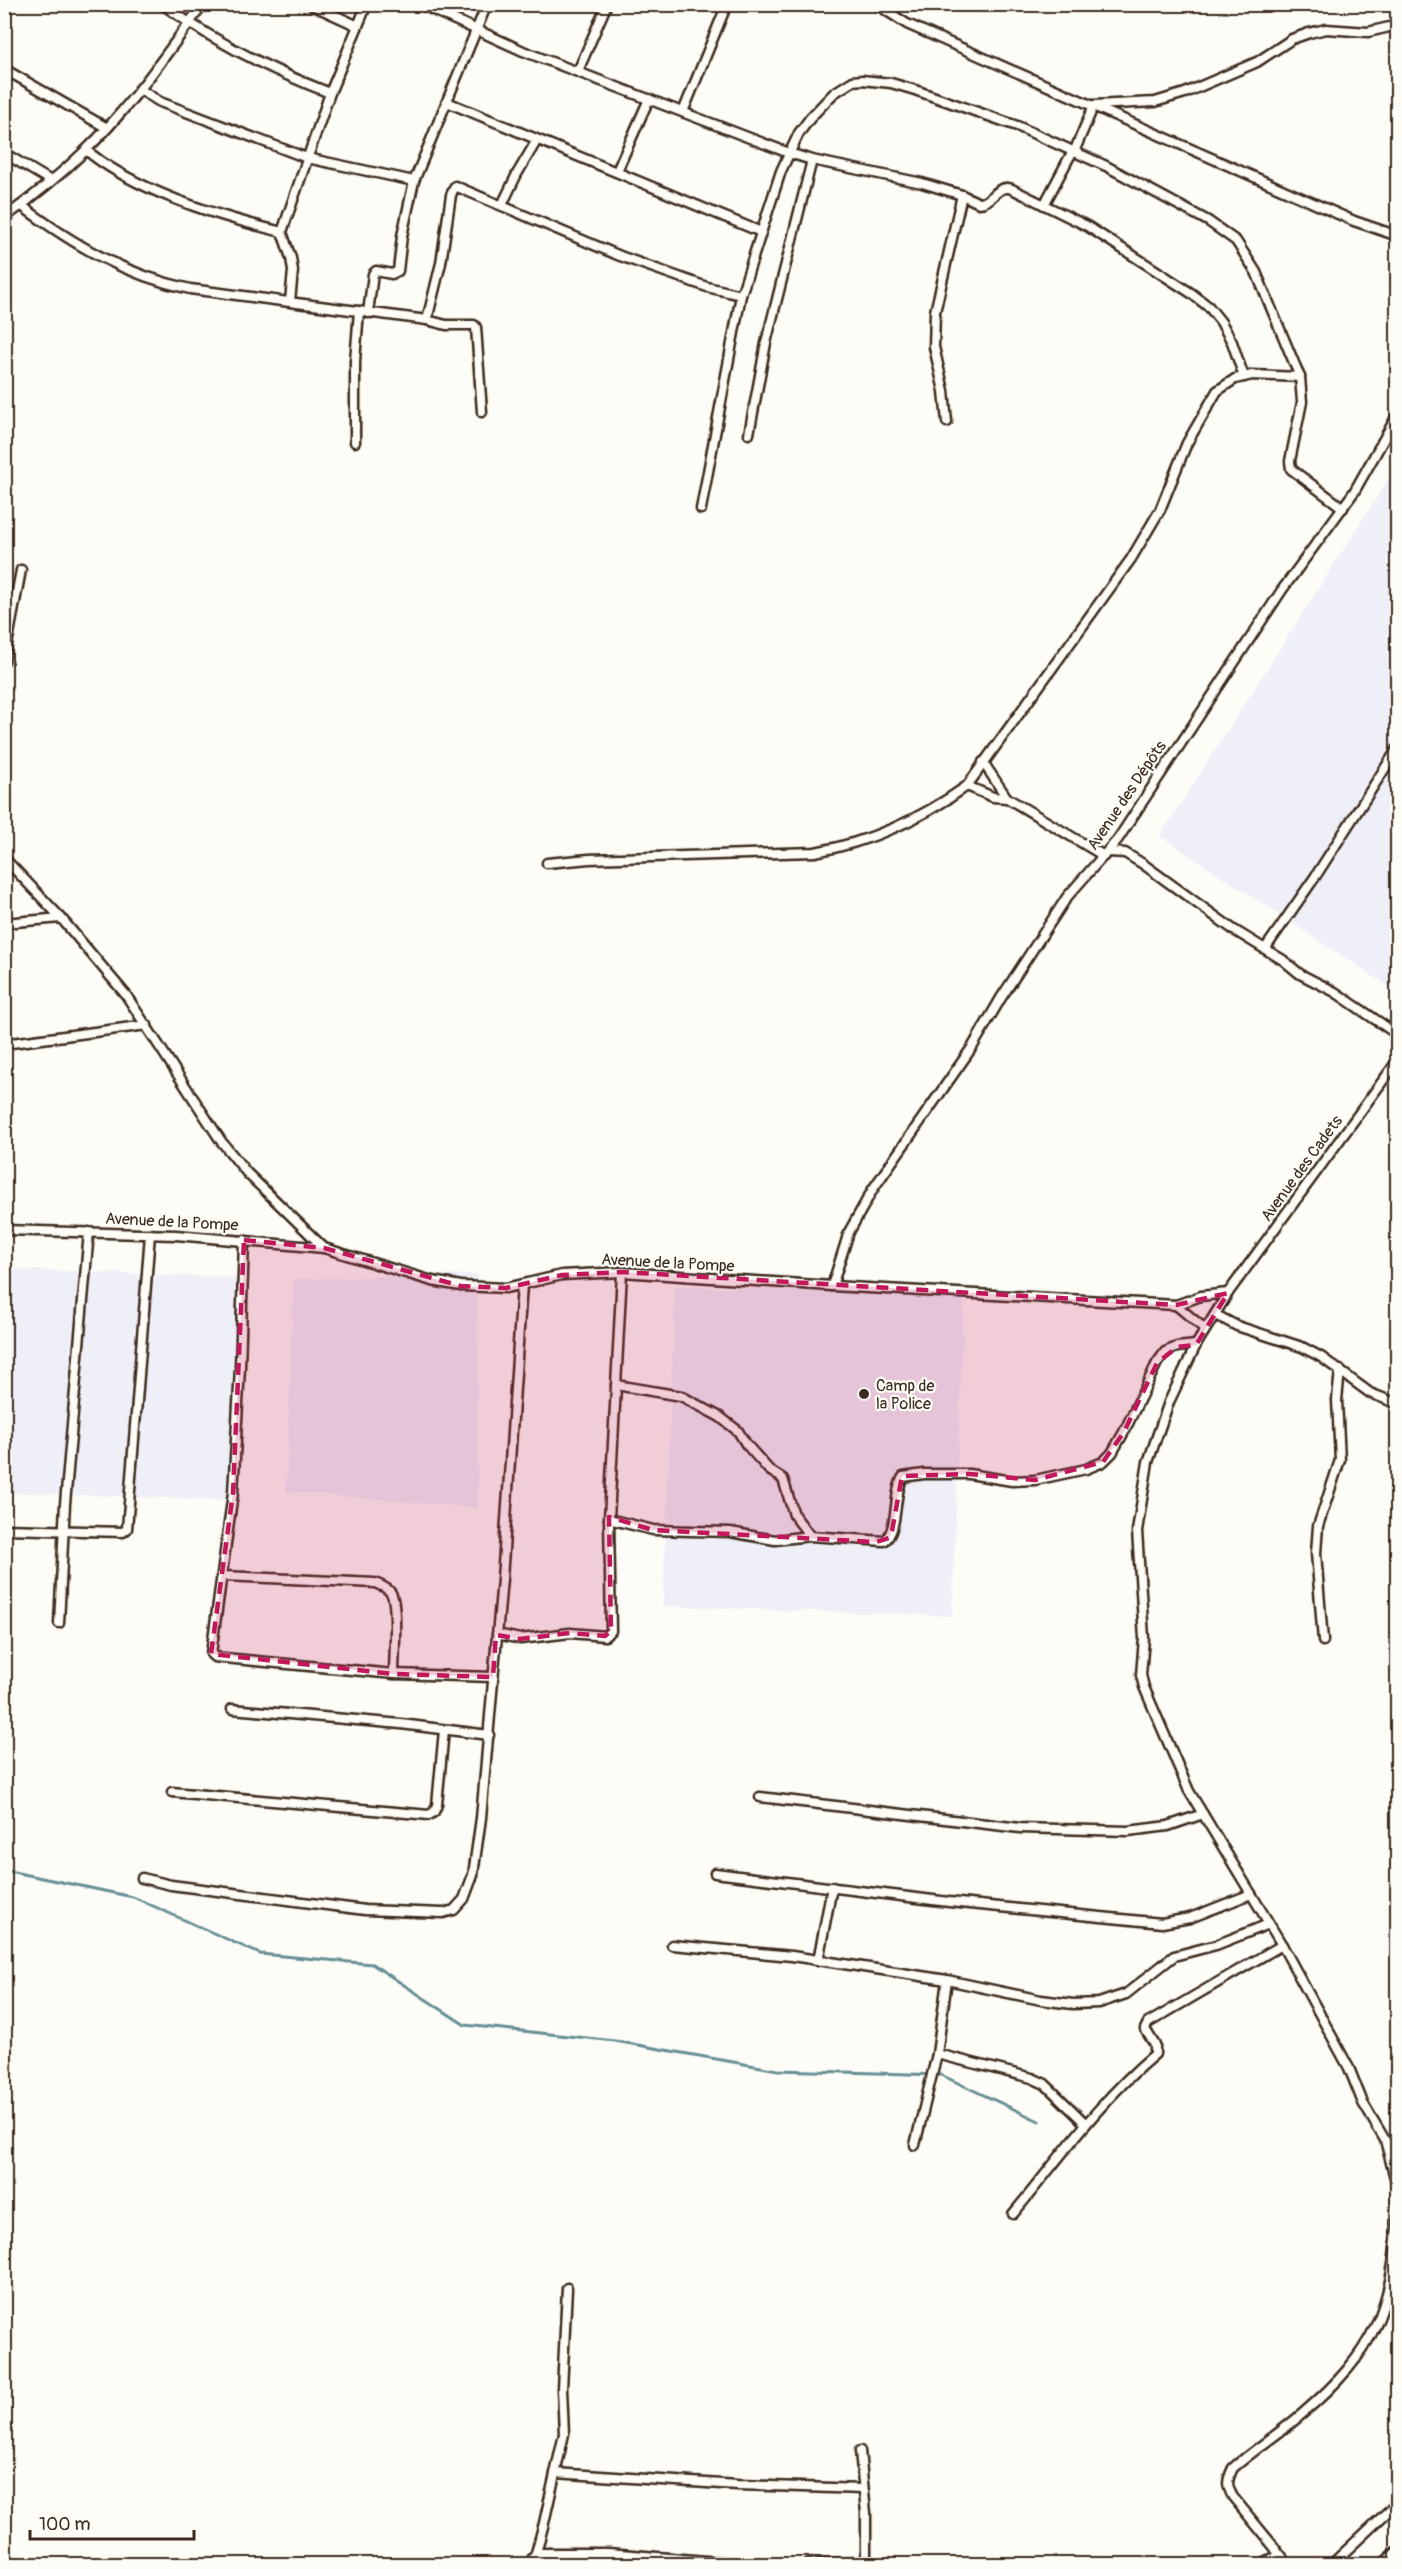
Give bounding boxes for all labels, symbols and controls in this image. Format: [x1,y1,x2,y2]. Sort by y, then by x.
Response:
street label: Avenue des Dépôts [1083,737,1171,854]
street label: Avenue des Cadets [1257,1112,1347,1225]
street label: Avenue de la Pompe [105,1209,239,1235]
street label: Avenue de la Pompe [601,1250,735,1276]
place label: Camp de la Police [876,1376,935,1414]
marker: Camp de la Police [857,1387,871,1401]
scale bar [30,2503,194,2541]
text: 100 m [39,2513,91,2536]

